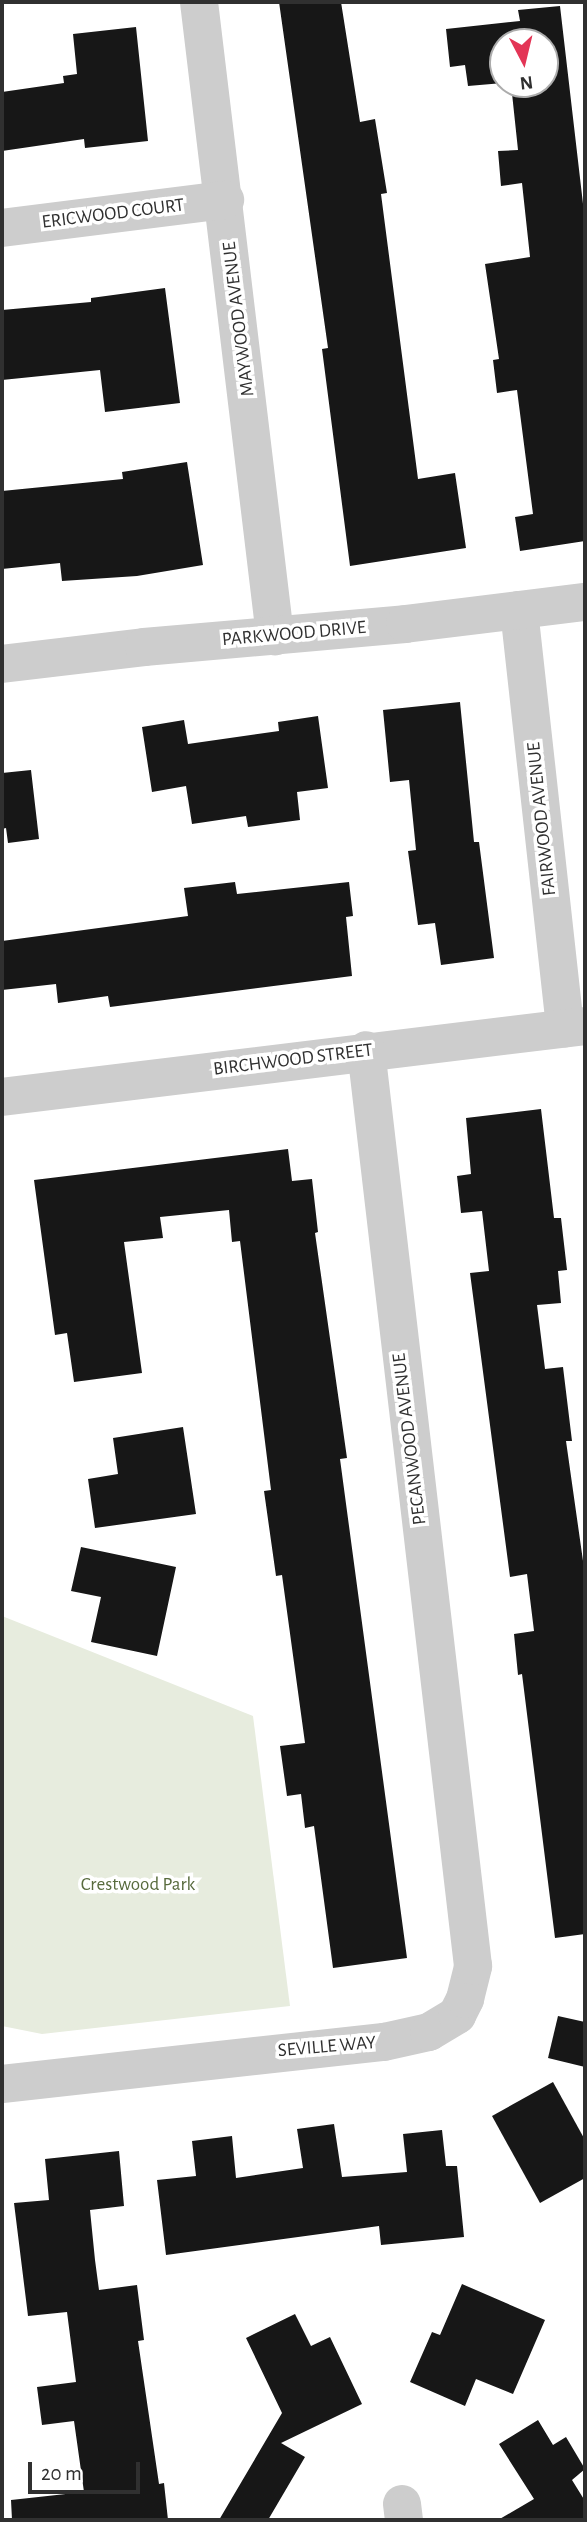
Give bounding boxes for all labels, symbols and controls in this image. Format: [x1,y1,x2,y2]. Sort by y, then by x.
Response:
north arrow [489,28,559,98]
text: N [519,72,534,93]
street label: ERICWOOD COURT [40,194,186,234]
street label: MAYWOOD AVENUE [218,240,260,398]
street label: PARKWOOD DRIVE [221,616,367,652]
street label: FAIRWOOD AVENUE [523,741,561,897]
street label: BIRCHWOOD STREET [212,1039,374,1081]
street label: PECANWOOD AVENUE [388,1352,432,1526]
park label: Crestwood Park [81,1874,195,1896]
street label: SEVILLE WAY [277,2031,377,2063]
scale bar [32,2448,144,2492]
text: 20 m [41,2463,82,2484]

